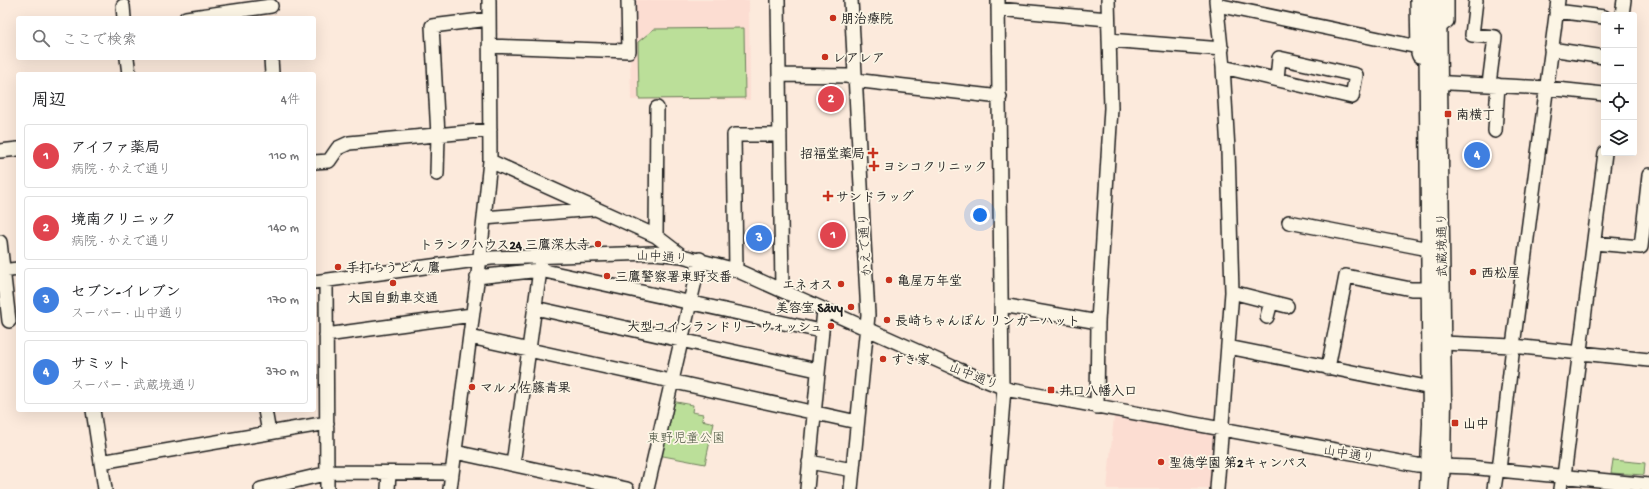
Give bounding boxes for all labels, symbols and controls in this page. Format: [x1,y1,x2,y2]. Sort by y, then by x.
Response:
place label: 朋治療院 [841,11,893,28]
map controls [1601,12,1637,156]
button: + [1601,12,1637,48]
marker: 朋治療院 [828,13,838,23]
search box [16,16,316,60]
icon: search [30,27,52,49]
text: ここで検索 [62,32,137,50]
button: − [1601,48,1637,84]
marker: レアレア [820,52,830,62]
place label: レアレア [833,52,885,67]
pin: 2 [818,84,844,114]
button: locate [1601,84,1637,120]
text: 周辺 [32,92,66,112]
text: 4件 [281,93,300,108]
place label: 南横丁 [1456,108,1495,124]
marker: 南横丁 [1443,109,1453,119]
button: layers [1601,120,1637,156]
text: アイファ薬局 [71,140,160,158]
pin: 4 [1464,140,1490,170]
place label: 招福堂薬局 [800,147,865,163]
marker: 招福堂薬局 [868,148,878,158]
text: 1 [43,149,49,164]
text: 110 m [269,149,299,164]
marker: ヨシコクリニック [868,160,880,172]
place label: ヨシコクリニック [883,161,987,176]
text: 病院 · かえで通り [71,163,171,178]
place label: サンドラッグ [836,190,914,206]
marker: サンドラッグ [823,191,833,201]
your location [970,205,990,225]
text: 境南クリニック [71,212,176,230]
street label: 武蔵境通り [1433,212,1452,278]
street label: かえで通り [856,213,876,277]
pin: 1 [820,220,846,250]
text: 2 [43,221,49,236]
text: 140 m [268,221,299,236]
pin: 3 [746,223,772,253]
text: 病院 · かえで通り [71,235,171,250]
place label: トランクハウス24 三鷹深大寺 [419,238,590,254]
marker: トランクハウス24 三鷹深大寺 [593,239,603,249]
street label: 山中通り [635,248,688,268]
place label: 手打ちうどん 鷹 [346,261,441,277]
marker: 手打ちうどん 鷹 [333,262,343,272]
place label: 西松屋 [1481,266,1520,282]
marker: 西松屋 [1468,267,1478,277]
place label: 三鷹警察署東野交番 [615,270,732,286]
marker: 三鷹警察署東野交番 [602,271,612,281]
place label: 亀屋万年堂 [897,274,962,290]
marker: 亀屋万年堂 [884,275,894,285]
marker: 大国自動車交通 [388,278,398,288]
place label: エネオス [782,279,833,294]
marker: エネオス [836,279,846,289]
text: セブン-イレブン [71,284,181,302]
place label: 大国自動車交通 [347,291,439,307]
text: 3 [43,293,49,308]
text: 170 m [267,293,299,308]
place label: 美容室 Sävy [776,301,844,317]
marker: 美容室 Sävy [846,302,856,312]
text: スーパー · 山中通り [71,307,185,322]
place label: 長崎ちゃんぽん リンガーハット [895,314,1080,330]
marker: 長崎ちゃんぽん リンガーハット [882,315,892,325]
place label: 大型コインランドリー ウォッシュ [627,320,823,336]
marker: 大型コインランドリー ウォッシュ [826,321,836,331]
place label: すき家 [891,353,930,369]
marker: すき家 [878,354,888,364]
text: サミット [71,356,131,374]
street label: 山中通り [946,360,1000,394]
text: 4 [43,365,49,380]
text: 370 m [266,365,299,380]
text: スーパー · 武蔵境通り [71,379,198,394]
place label: マルメ佐藤青果 [480,381,571,397]
marker: マルメ佐藤青果 [467,382,477,392]
place label: 井口八幡入口 [1059,384,1137,400]
marker: 井口八幡入口 [1046,385,1056,395]
place label: 山中 [1463,417,1489,433]
marker: 山中 [1450,418,1460,428]
park label: 東野児童公園 [647,431,725,447]
street label: 山中通り [1322,443,1376,467]
place label: 聖徳学園 第2キャンパス [1169,456,1308,472]
marker: 聖徳学園 第2キャンパス [1156,457,1166,467]

